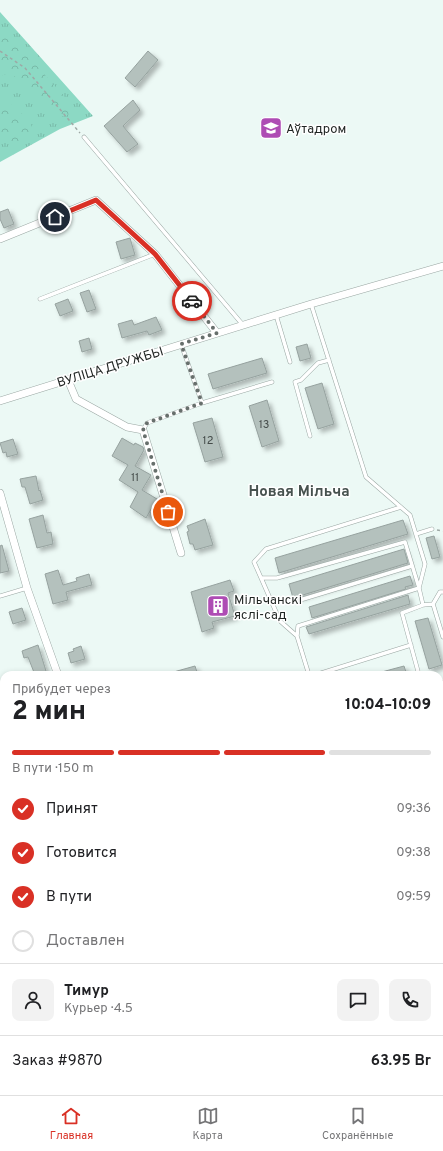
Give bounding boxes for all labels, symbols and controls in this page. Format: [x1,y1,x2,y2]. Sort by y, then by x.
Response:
school or university icon: Аўтадром [258,115,284,141]
place label: Аўтадром [286,122,346,138]
pin [38,200,72,234]
icon: home [44,206,66,228]
courier [172,281,212,321]
icon: car [181,290,203,312]
street label: ВУЛІЦА ДРУЖБЫ [55,344,166,392]
house number: 13 [259,418,269,432]
house number: 12 [203,434,213,448]
house number: 11 [131,471,139,485]
district label: Новая Мільча [248,483,350,502]
pin [151,495,185,529]
icon: bag [157,501,179,523]
building icon: Мільчанскі яслі-сад [205,593,231,619]
place label: Мільчанскі яслі-сад [234,593,302,624]
text: Прибудет через [12,682,111,698]
text: 2 мин [12,696,86,729]
text: 10:04–10:09 [345,696,431,715]
text: В пути · 150 m [12,761,93,777]
icon: check [12,798,34,820]
text: Принят [46,800,98,819]
text: 09:36 [396,801,431,817]
icon: check [12,842,34,864]
text: Готовится [46,844,117,863]
text: 09:38 [396,845,431,861]
icon: check [12,886,34,908]
text: В пути [46,888,92,907]
text: 09:59 [396,889,431,905]
text: Доставлен [46,932,125,951]
button: person [12,979,54,1021]
button: chat [337,979,379,1021]
button: phone [389,979,431,1021]
text: Тимур [64,982,109,1001]
text: Курьер · 4.5 [64,1001,133,1017]
text: Заказ #9870 [12,1052,103,1071]
text: 63.95 Br [371,1052,431,1071]
tab: Главная [50,1105,93,1143]
tab: Карта [193,1105,223,1143]
tab: Сохранённые [322,1105,393,1143]

